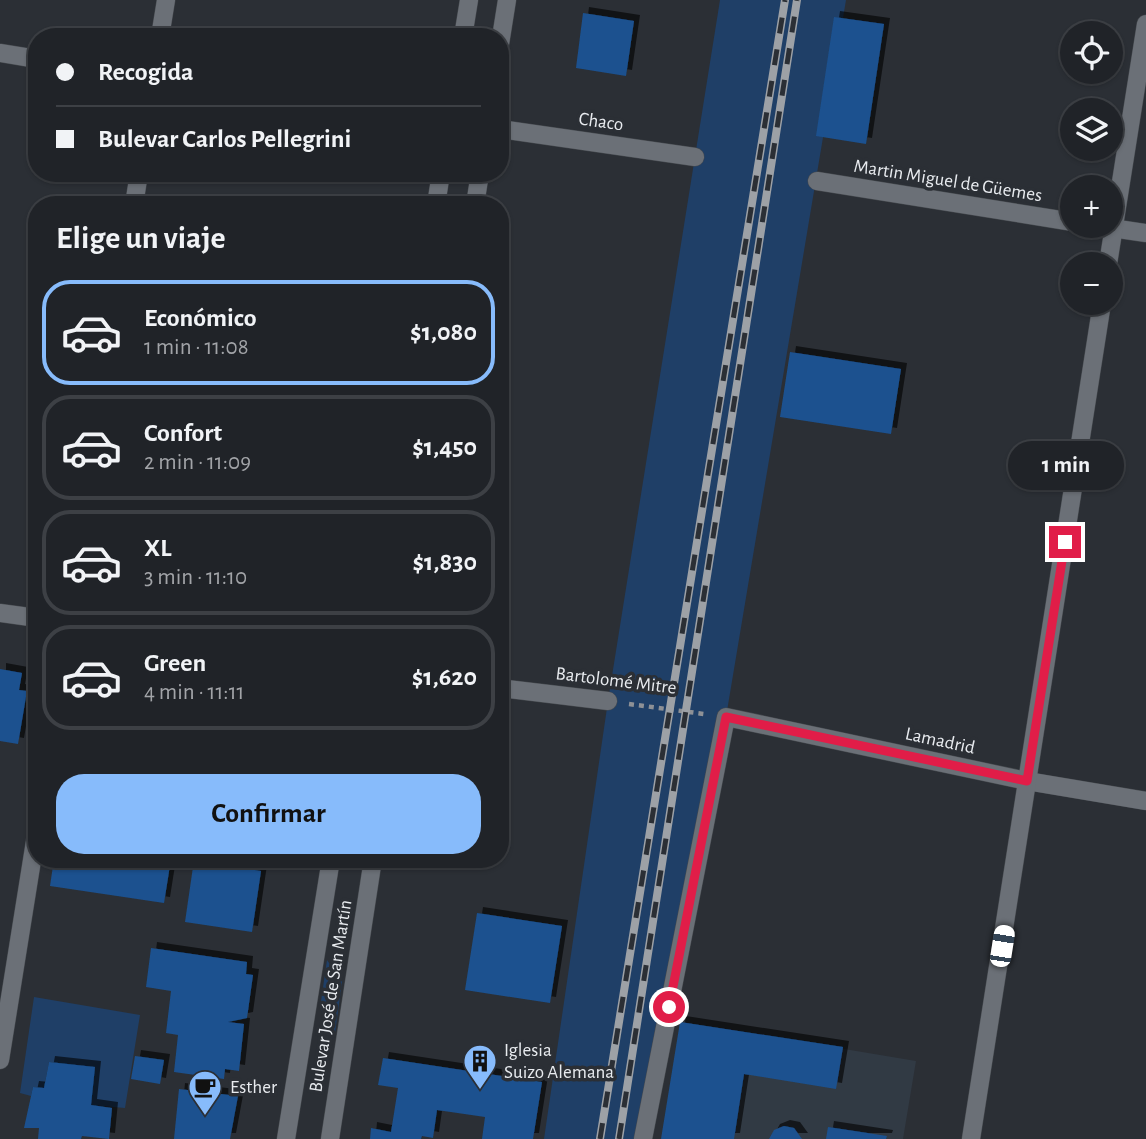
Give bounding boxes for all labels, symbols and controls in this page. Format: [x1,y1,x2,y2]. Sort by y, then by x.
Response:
map controls [1060,21,1123,315]
button: locate [1060,21,1123,84]
text: Recogida [98,59,194,85]
button: layers [1060,98,1123,161]
street label: Chaco [577,109,625,135]
text: Bulevar Carlos Pellegrini [98,126,351,152]
street label: Martin Miguel de Güemes [852,157,1044,205]
button: + [1060,175,1123,238]
text: Elige un viaje [56,222,226,254]
button: − [1060,252,1123,315]
icon: car [60,301,123,364]
text: Económico [144,305,257,331]
text: $1,080 [410,319,477,345]
text: 1 min · 11:08 [144,336,249,359]
icon: car [60,416,123,479]
text: Confort [144,420,222,446]
text: $1,450 [412,434,477,460]
callout: 1 min [1007,440,1123,490]
text: 2 min · 11:09 [144,451,251,474]
text: 1 min [1042,454,1090,477]
route end [1049,526,1081,558]
icon: car [60,531,123,594]
text: XL [144,535,171,561]
text: $1,830 [412,549,477,575]
text: 3 min · 11:10 [144,566,247,589]
icon: car [60,646,123,709]
text: Green [144,650,206,676]
text: $1,620 [412,664,477,690]
street label: Bartolomé Mitre [555,664,677,698]
text: 4 min · 11:11 [144,681,244,704]
street label: Lamadrid [903,724,977,758]
button: Confirmar [56,774,481,854]
street label: Bulevar José de San Martín [306,898,356,1094]
car [989,924,1016,968]
route start [653,991,685,1023]
place label: Iglesia Suizo Alemana [504,1041,614,1082]
building icon: Iglesia Suizo Alemana [461,1042,499,1091]
cafe icon: Esther [186,1068,224,1117]
place label: Esther [230,1078,277,1097]

